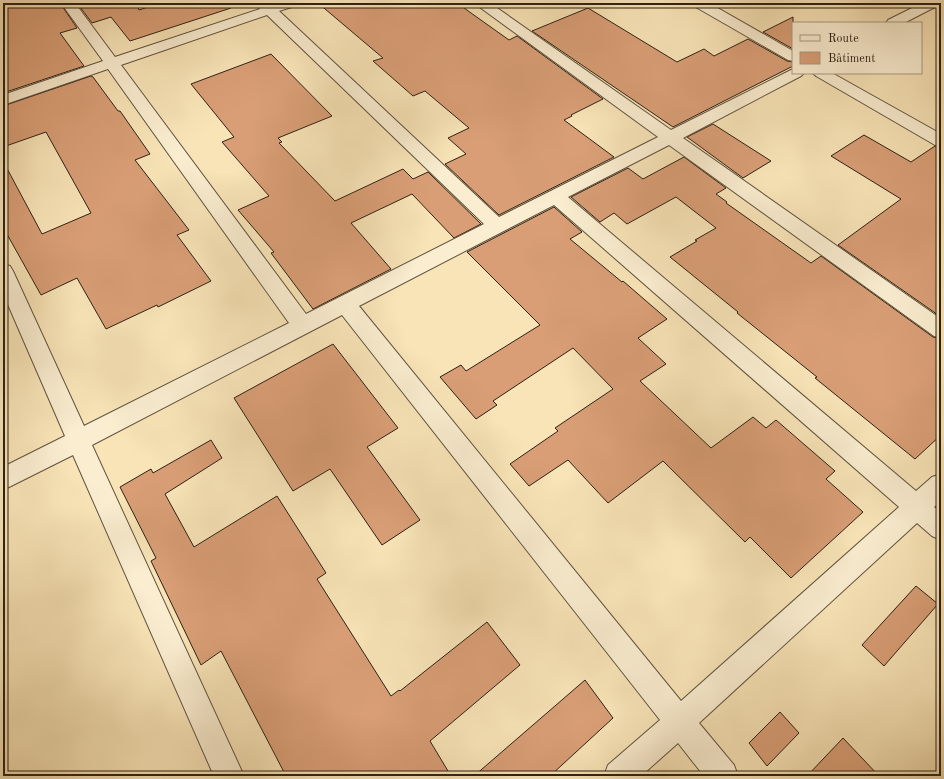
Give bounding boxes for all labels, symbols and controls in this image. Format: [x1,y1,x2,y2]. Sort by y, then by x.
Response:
legend [792,22,922,74]
text: Route [828,33,859,45]
text: Bâtiment [828,53,875,65]

